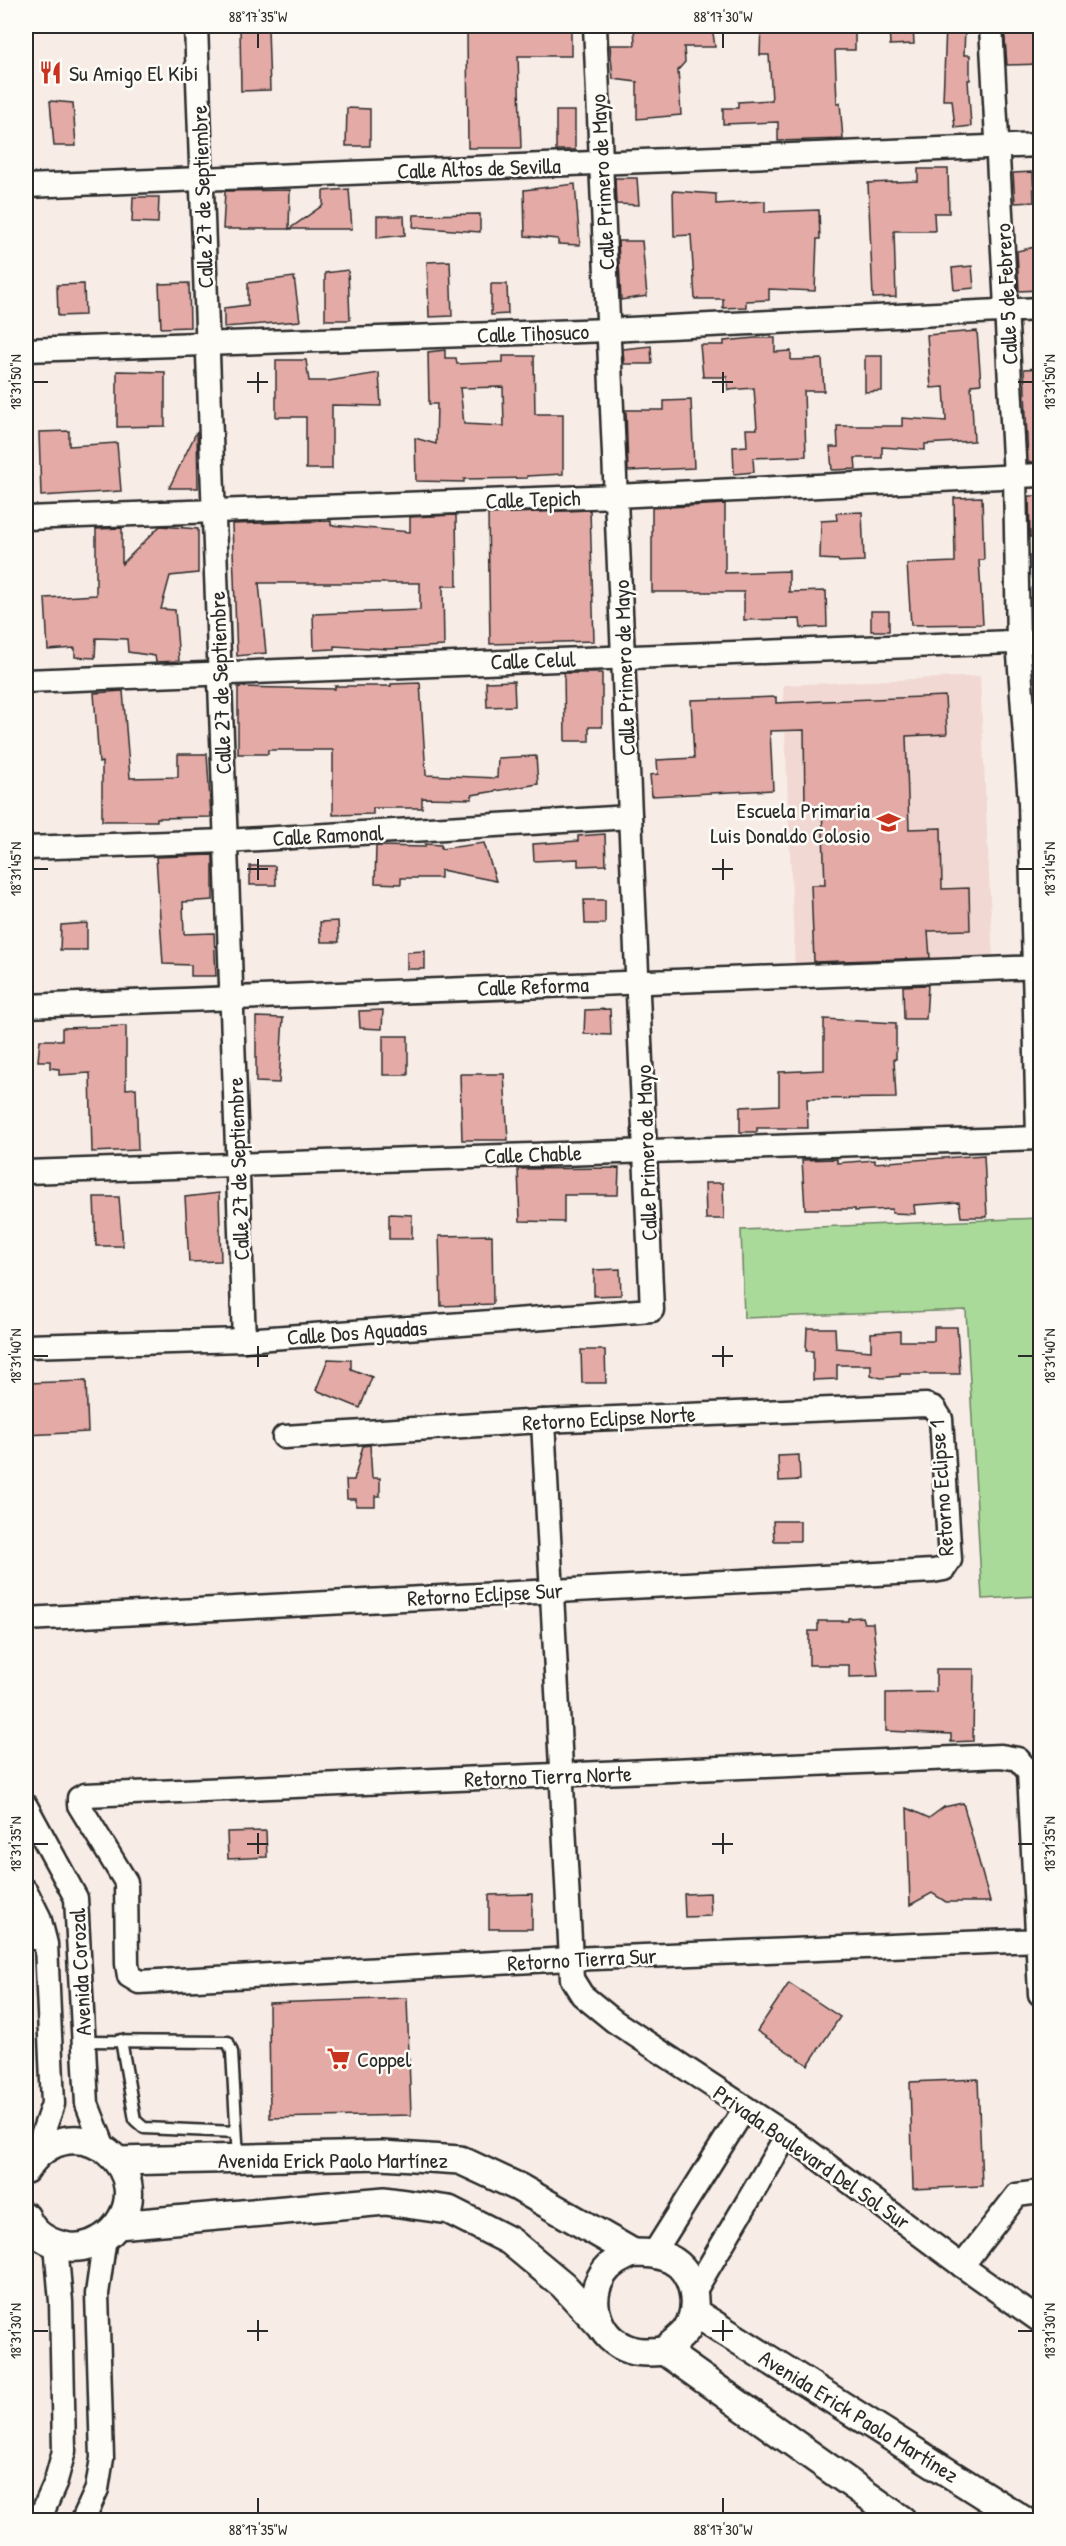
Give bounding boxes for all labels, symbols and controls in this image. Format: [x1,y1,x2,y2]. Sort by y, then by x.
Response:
text: 88°17'35"W [229,6,288,27]
text: 88°17'30"W [693,6,753,27]
place label: Su Amigo El Kibi [69,58,198,88]
restaurant icon: Su Amigo El Kibi [38,60,64,86]
street label: Calle Primero de Mayo [582,93,622,271]
street label: Calle 27 de Septiembre [184,105,220,289]
street label: Calle Altos de Sevilla [397,150,562,186]
street label: Calle 5 de Febrero [987,222,1025,365]
street label: Calle Tihosuco [477,316,590,350]
text: 18°31'50"N [5,354,26,410]
text: 18°31'50"N [1039,354,1060,410]
street label: Calle Tepich [485,482,581,516]
street label: Calle Primero de Mayo [606,579,642,757]
street label: Calle 27 de Septiembre [202,591,238,775]
street label: Calle Celul [490,644,576,676]
place label: Escuela Primaria Luis Donaldo Colosio [710,795,870,850]
school or university icon: Escuela Primaria Luis Donaldo Colosio [875,810,901,836]
street label: Calle Ramonal [272,817,384,853]
text: 18°31'45"N [5,842,26,896]
text: 18°31'45"N [1039,842,1060,896]
street label: Calle Reforma [477,969,590,1003]
street label: Calle Primero de Mayo [628,1064,664,1242]
street label: Calle 27 de Septiembre [220,1077,256,1261]
street label: Calle Chable [484,1137,583,1171]
street label: Calle Dos Aguadas [286,1312,428,1352]
text: 18°31'40"N [5,1329,26,1383]
text: 18°31'40"N [1039,1329,1060,1383]
street label: Retorno Eclipse Norte [522,1398,697,1438]
street label: Retorno Eclipse 1 [921,1419,961,1557]
street label: Retorno Eclipse Sur [407,1575,564,1613]
street label: Retorno Tierra Norte [464,1758,632,1794]
text: 18°31'35"N [5,1816,26,1872]
text: 18°31'35"N [1039,1816,1060,1872]
street label: Avenida Corozal [62,1907,98,2036]
street label: Retorno Tierra Sur [507,1940,658,1978]
place label: Coppel [357,2044,412,2074]
supermarket icon: Coppel [326,2046,352,2072]
street label: Privada Boulevard Del Sol Sur [708,2078,917,2237]
street label: Avenida Erick Paolo Martínez [218,2145,448,2175]
text: 18°31'30"N [5,2303,26,2359]
text: 18°31'30"N [1039,2303,1060,2359]
street label: Avenida Erick Paolo Martínez [754,2342,964,2490]
text: 88°17'35"W [229,2519,288,2540]
text: 88°17'30"W [693,2519,753,2540]

